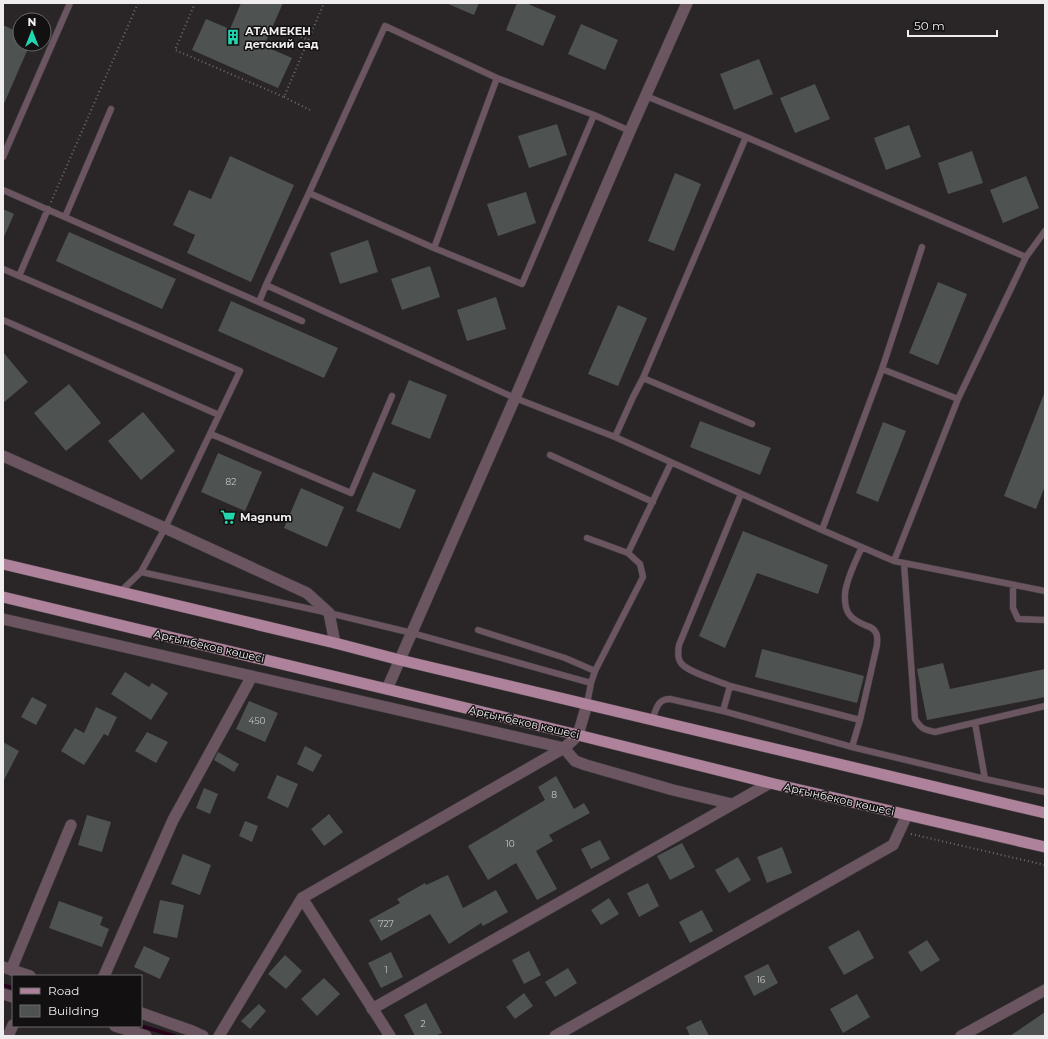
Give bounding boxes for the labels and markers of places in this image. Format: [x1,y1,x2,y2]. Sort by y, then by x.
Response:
place label: АТАМЕКЕН детский сад [245,24,319,51]
building icon: АТАМЕКЕН детский сад [224,28,242,46]
supermarket icon: Magnum [219,508,237,526]
place label: Magnum [240,510,292,524]

